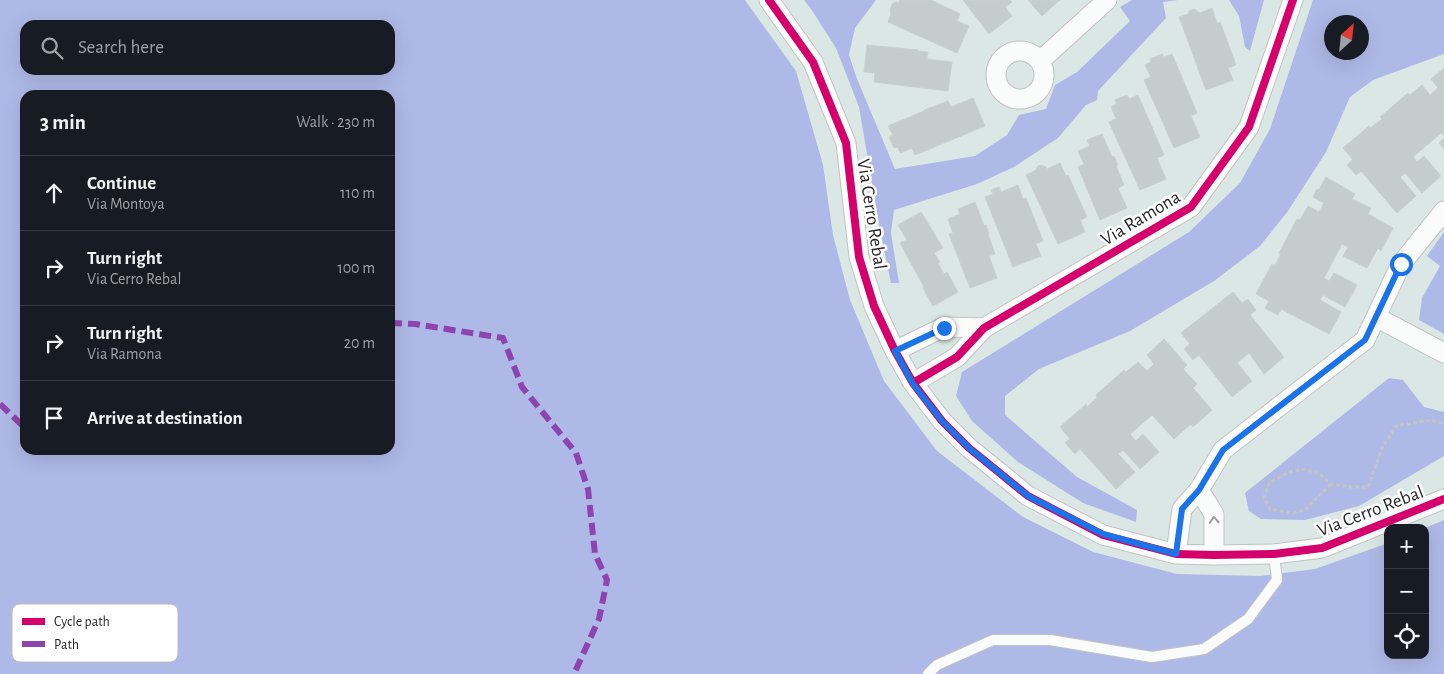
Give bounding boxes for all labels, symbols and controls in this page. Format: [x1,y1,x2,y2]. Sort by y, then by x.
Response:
north arrow [1324,15,1369,60]
search box [20,20,395,75]
icon: search [38,34,66,62]
text: Search here [78,38,164,57]
text: 3 min [40,112,86,133]
text: Walk · 230 m [296,114,375,130]
street label: Via Cerro Rebal [853,157,890,271]
text: Continue [87,174,156,193]
icon: ahead [40,179,68,207]
text: 110 m [340,185,375,201]
street label: Via Ramona [1098,187,1184,249]
text: Via Montoya [87,196,165,212]
text: Turn right [87,249,162,268]
route start [1390,253,1413,276]
icon: right [40,254,68,282]
text: 100 m [337,260,375,276]
text: Via Cerro Rebal [87,271,181,287]
route end [933,317,956,340]
text: Turn right [87,324,162,343]
icon: right [40,329,68,357]
text: 20 m [344,335,375,351]
text: Via Ramona [87,346,162,362]
icon: arrive [40,404,68,432]
text: Arrive at destination [87,409,243,428]
street label: Via Cerro Rebal [1315,482,1426,540]
one-way arrow [1208,516,1219,524]
map controls [1384,524,1429,659]
button: + [1384,524,1429,569]
button: − [1384,569,1429,614]
legend [12,604,178,662]
button: locate [1384,614,1429,659]
text: Cycle path [54,615,110,629]
text: Path [54,638,79,652]

